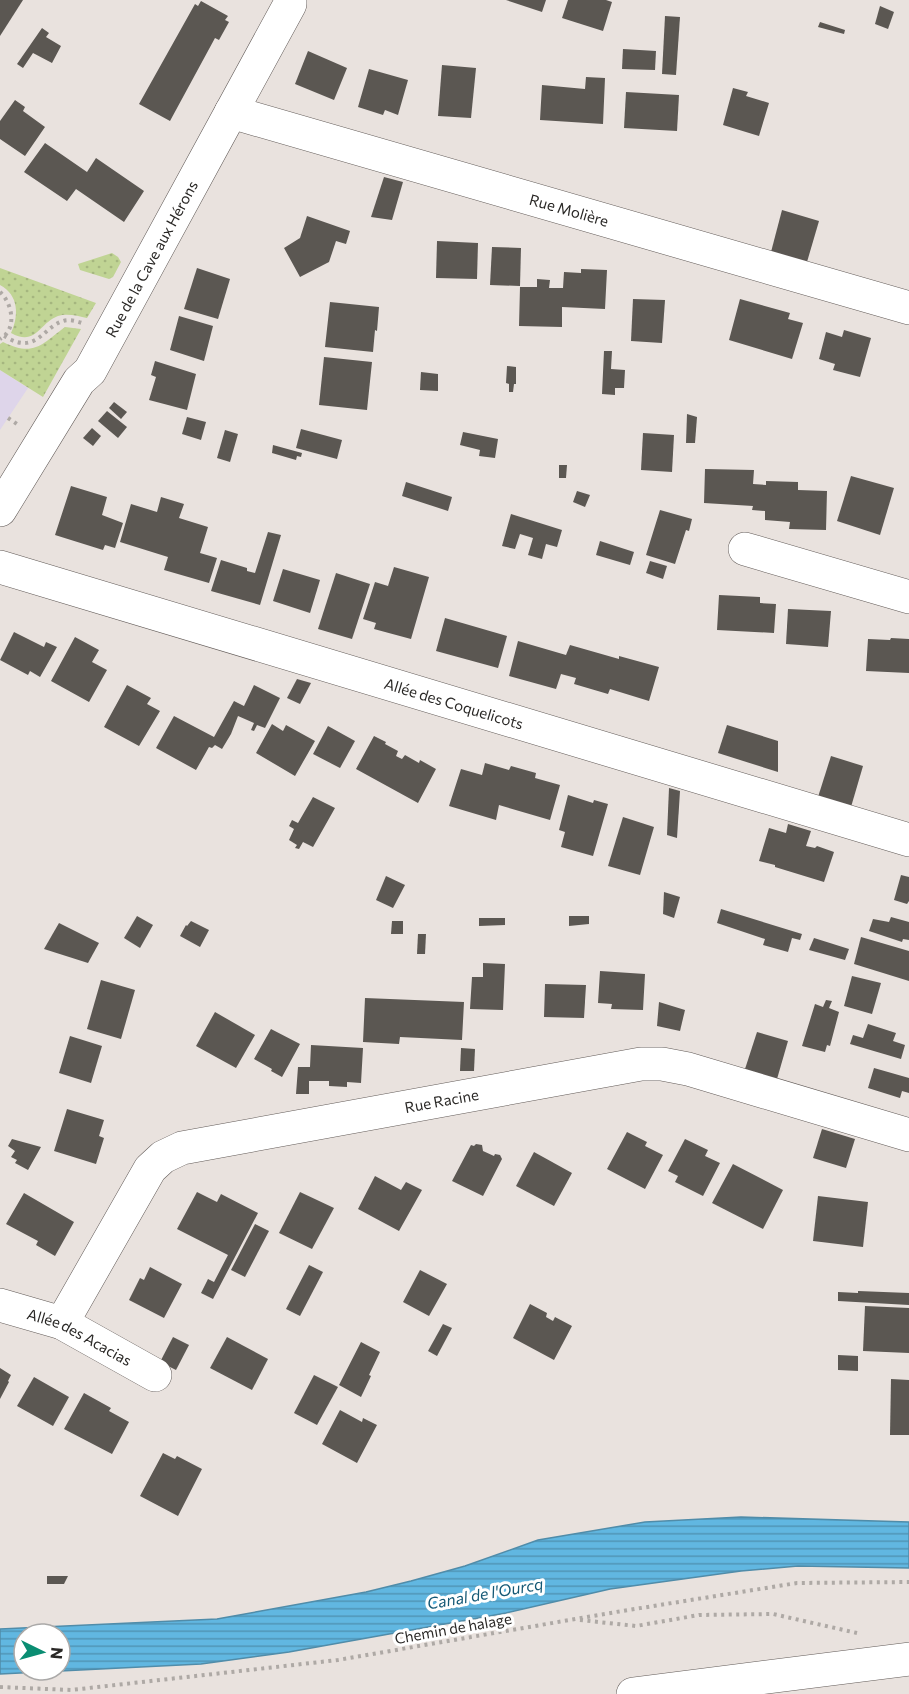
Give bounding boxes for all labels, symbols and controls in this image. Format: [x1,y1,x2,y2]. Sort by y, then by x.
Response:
street label: Rue de la Cave aux Hérons [101,177,201,340]
street label: Rue Molière [527,190,611,230]
street label: Allée des Coquelicots [382,674,526,733]
street label: Rue Racine [403,1085,480,1116]
street label: Allée des Acacias [25,1304,135,1369]
water label: Canal de l'Ourcq [426,1573,544,1613]
street label: Chemin de halage [393,1609,513,1647]
north arrow [12,1622,72,1682]
text: N [47,1647,67,1660]

